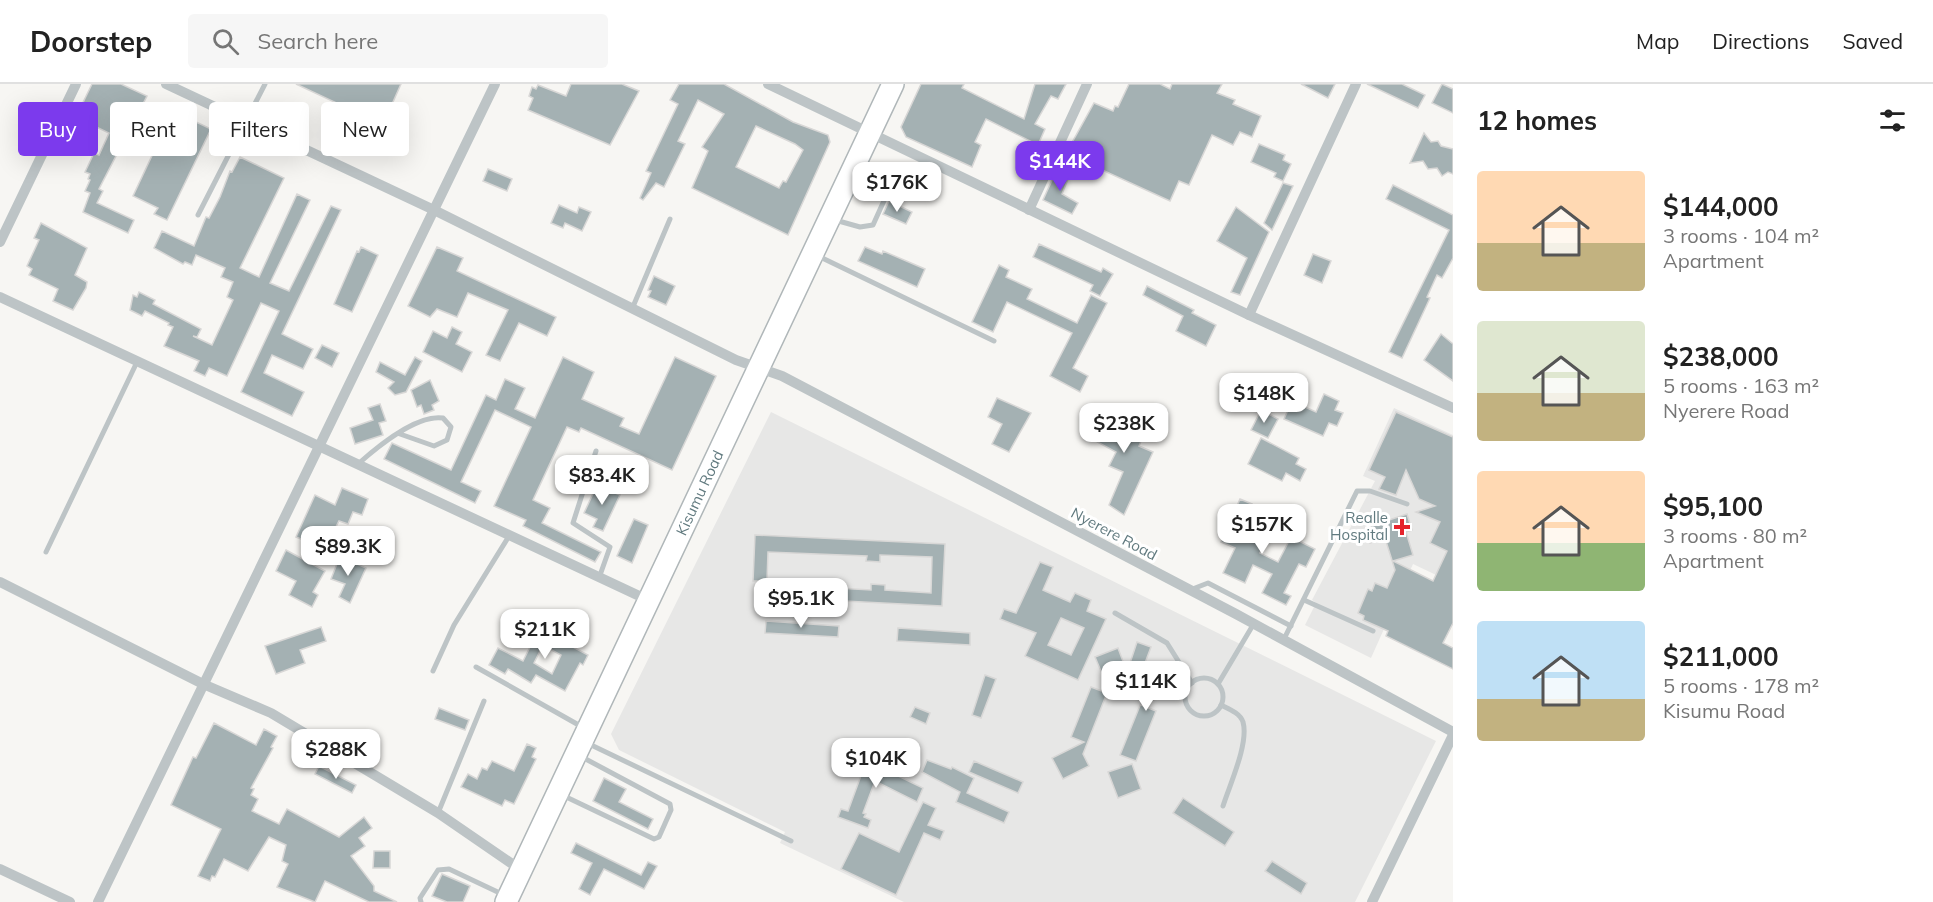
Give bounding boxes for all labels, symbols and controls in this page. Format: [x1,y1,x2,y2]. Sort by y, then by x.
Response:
search box [188,14,608,68]
text: Doorstep [30,24,152,59]
icon: search [209,25,242,58]
text: Search here [257,27,378,55]
text: Map [1636,28,1679,54]
text: Directions [1712,28,1809,54]
text: Saved [1842,28,1903,54]
chip: Buy [18,102,98,156]
chip: Rent [110,102,197,156]
chip: Filters [209,102,309,156]
chip: New [321,102,409,156]
text: 12 homes [1477,104,1597,137]
icon: filters [1876,104,1909,137]
pin: $144K [1018,141,1102,192]
text: $144K [1029,148,1091,173]
pin: $176K [855,162,939,213]
text: $176K [866,169,928,194]
text: $144,000 [1663,190,1779,223]
icon: home [1525,195,1597,267]
text: 3 rooms · 104 m² [1663,223,1819,248]
text: Apartment [1663,248,1764,273]
text: $238,000 [1663,340,1779,373]
icon: home [1525,345,1597,417]
pin: $148K [1222,373,1306,424]
text: 5 rooms · 163 m² [1663,373,1819,398]
text: $148K [1233,380,1295,405]
text: Nyerere Road [1663,398,1790,423]
pin: $238K [1082,403,1166,454]
text: $238K [1093,410,1155,435]
street label: Kisumu Road [672,447,728,538]
pin: $83.4K [553,455,651,506]
text: $83.4K [569,462,635,487]
text: $95,100 [1663,490,1763,523]
icon: home [1525,495,1597,567]
street label: Nyerere Road [1068,503,1161,564]
pin: $157K [1220,504,1304,555]
place label: Realle Hospital [1330,508,1388,544]
text: $157K [1231,511,1293,536]
marker: Realle Hospital [1393,518,1411,536]
text: 3 rooms · 80 m² [1663,523,1807,548]
pin: $89.3K [299,526,397,577]
text: $89.3K [315,533,381,558]
text: Apartment [1663,548,1764,573]
pin: $95.1K [752,578,850,629]
text: $95.1K [768,585,834,610]
pin: $211K [503,609,587,660]
text: $211K [514,616,576,641]
text: $211,000 [1663,640,1779,673]
icon: home [1525,645,1597,717]
pin: $114K [1104,661,1188,712]
text: $114K [1115,668,1177,693]
text: 5 rooms · 178 m² [1663,673,1819,698]
text: Kisumu Road [1663,698,1785,723]
pin: $288K [294,729,378,780]
text: $288K [305,736,367,761]
pin: $104K [834,738,918,789]
text: $104K [845,745,907,770]

